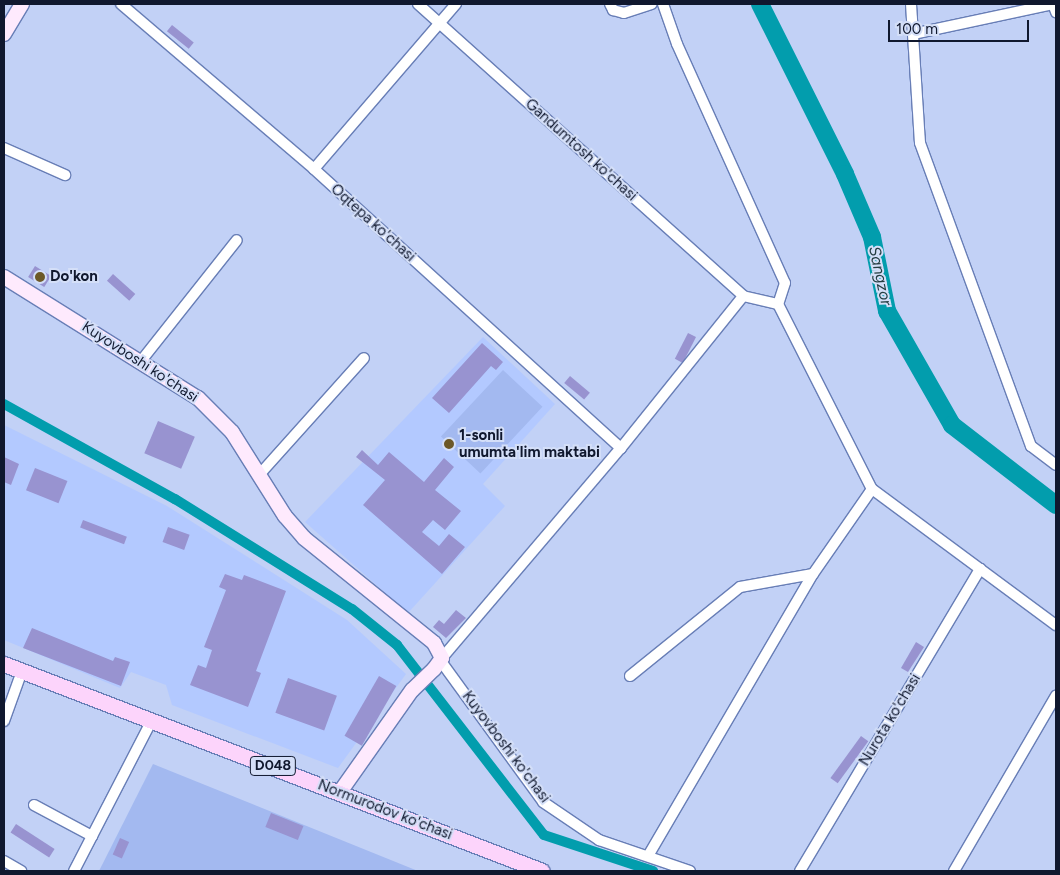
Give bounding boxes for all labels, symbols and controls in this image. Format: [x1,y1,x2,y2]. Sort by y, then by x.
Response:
scale bar [890,10,1031,42]
text: 100 m [896,20,938,38]
street label: Gandumtosh ko'chasi [521,95,641,205]
street label: Oqtepa ko'chasi [327,180,419,266]
water label: Sangzor [864,245,896,307]
place label: Do'kon [50,268,98,286]
marker: Do'kon [34,271,46,283]
street label: Kuyovboshi ko'chasi [79,318,201,406]
place label: 1-sonli umumta'lim maktabi [459,426,600,461]
marker: 1-sonli umumta'lim maktabi [443,438,455,450]
street label: Nurota ko'chasi [855,671,925,769]
street label: Kuyovboshi ko'chasi [458,688,554,806]
road number: D048 [249,754,297,778]
street label: Normurodov ko'chasi [315,776,455,844]

